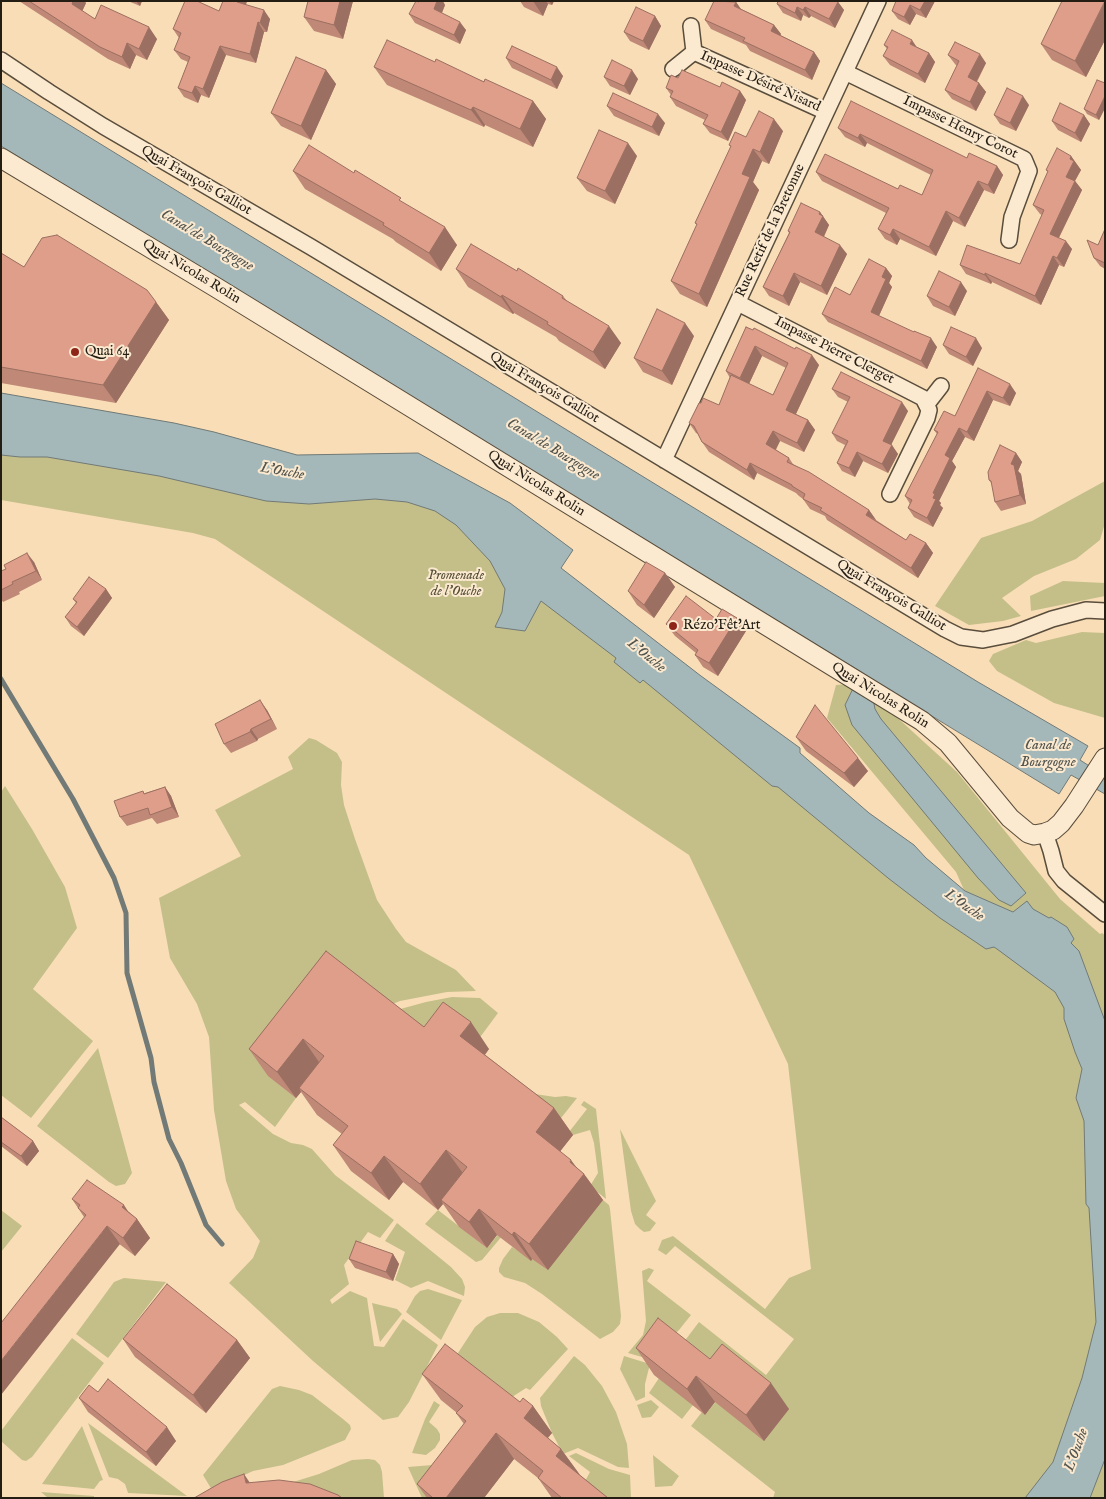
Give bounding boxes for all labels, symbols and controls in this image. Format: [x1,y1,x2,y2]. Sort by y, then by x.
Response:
street label: Impasse Désiré Nisard [697,48,823,116]
street label: Impasse Henry Corot [900,93,1020,163]
street label: Quai François Galliot [138,142,254,220]
street label: Rue Retif de la Bretonne [733,162,809,300]
water label: Canal de Bourgogne [157,206,257,276]
street label: Quai Nicolas Rolin [139,236,243,308]
street label: Impasse Pierre Clerget [771,314,897,388]
place label: Quai 64 [85,344,129,360]
marker: Quai 64 [69,346,81,358]
street label: Quai François Galliot [486,349,602,427]
water label: Canal de Bourgogne [503,415,603,485]
street label: Quai Nicolas Rolin [484,447,588,521]
water label: L'Ouche [259,459,305,485]
street label: Quai François Galliot [833,557,949,635]
park label: Promenade de l'Ouche [428,568,484,600]
place label: Rézo'Fêt'Art [683,618,761,634]
marker: Rézo'Fêt'Art [667,620,679,632]
water label: L'Ouche [623,635,669,677]
street label: Quai Nicolas Rolin [828,659,932,733]
water label: Canal de Bourgogne [1020,737,1076,772]
water label: L'Ouche [941,886,987,926]
water label: L'Ouche [1061,1426,1093,1474]

